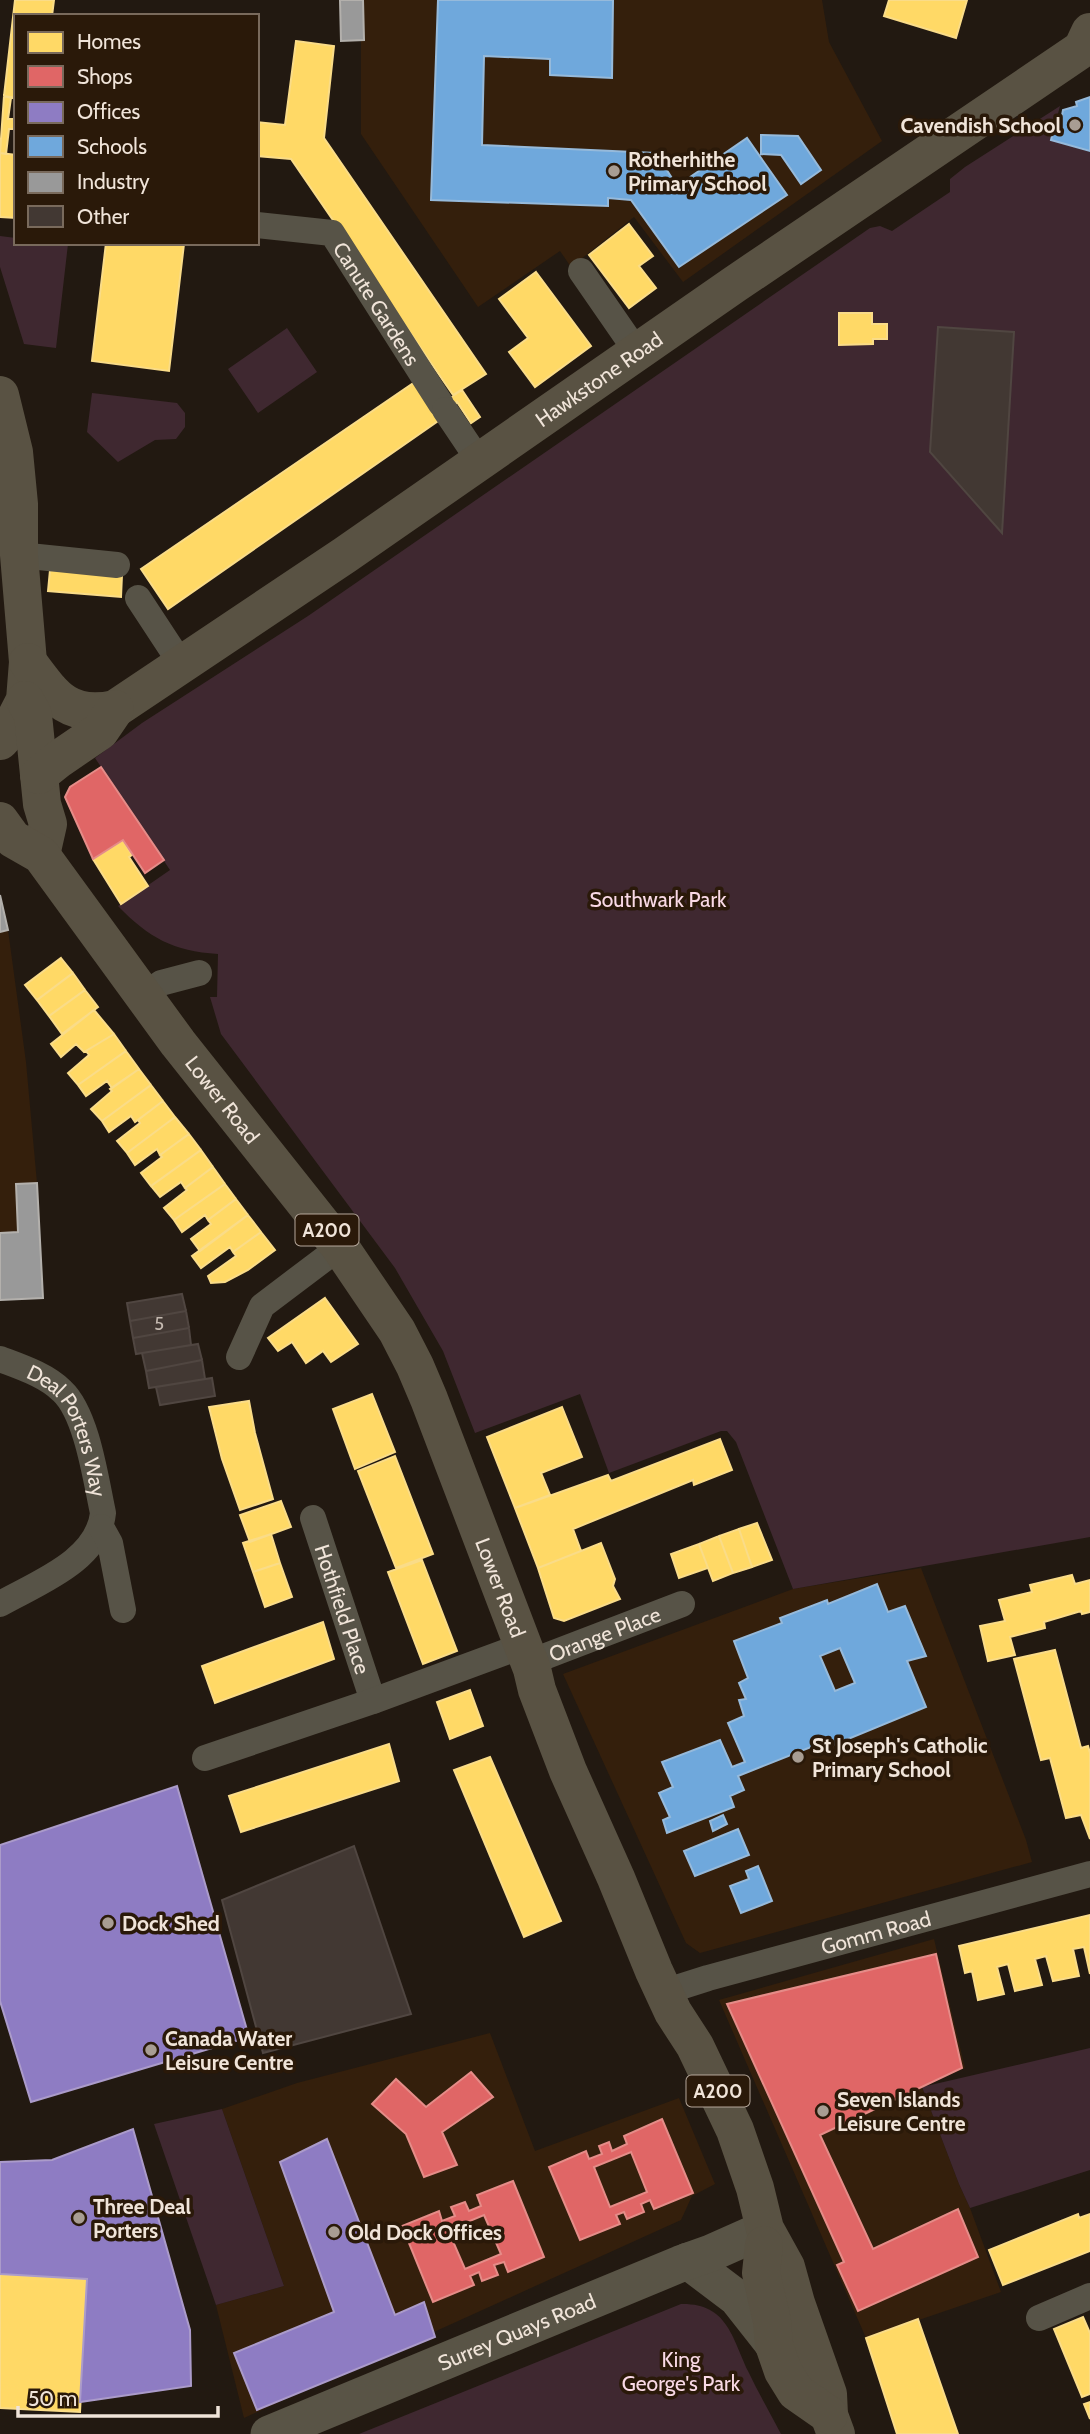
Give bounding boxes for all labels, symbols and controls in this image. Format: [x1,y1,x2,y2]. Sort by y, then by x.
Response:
legend [14,14,259,245]
text: Homes [77,29,141,54]
text: Shops [77,64,133,89]
text: Offices [77,99,141,124]
place label: Cavendish School [901,113,1061,138]
marker: Cavendish School [1067,117,1083,133]
text: Schools [77,134,147,159]
place label: Rotherhithe Primary School [628,147,767,196]
marker: Rotherhithe Primary School [606,163,622,179]
text: Industry [77,169,150,194]
text: Other [77,204,129,229]
street label: Canute Gardens [328,237,426,370]
street label: Hawkstone Road [530,326,667,432]
park label: Southwark Park [590,887,727,912]
street label: Lower Road [180,1051,265,1148]
road number: A200 [296,1214,358,1246]
house number: 5 [154,1313,164,1335]
street label: Deal Porters Way [23,1359,112,1499]
street label: Lower Road [471,1534,531,1641]
street label: Hothfield Place [310,1541,376,1677]
street label: Orange Place [545,1601,664,1666]
place label: St Joseph's Catholic Primary School [812,1733,988,1782]
marker: St Joseph's Catholic Primary School [790,1749,806,1765]
street label: Gomm Road [818,1905,933,1959]
place label: Dock Shed [122,1911,220,1936]
marker: Dock Shed [100,1915,116,1931]
place label: Canada Water Leisure Centre [165,2026,294,2075]
marker: Canada Water Leisure Centre [143,2042,159,2058]
road number: A200 [686,2076,750,2106]
place label: Seven Islands Leisure Centre [837,2087,966,2136]
marker: Seven Islands Leisure Centre [815,2103,831,2119]
place label: Three Deal Porters [93,2194,191,2243]
marker: Three Deal Porters [71,2210,87,2226]
place label: Old Dock Offices [348,2220,502,2245]
marker: Old Dock Offices [326,2224,342,2240]
street label: Surrey Quays Road [434,2288,599,2375]
park label: King George's Park [622,2347,741,2396]
scale bar [18,2374,217,2418]
text: 50 m [28,2386,77,2411]

